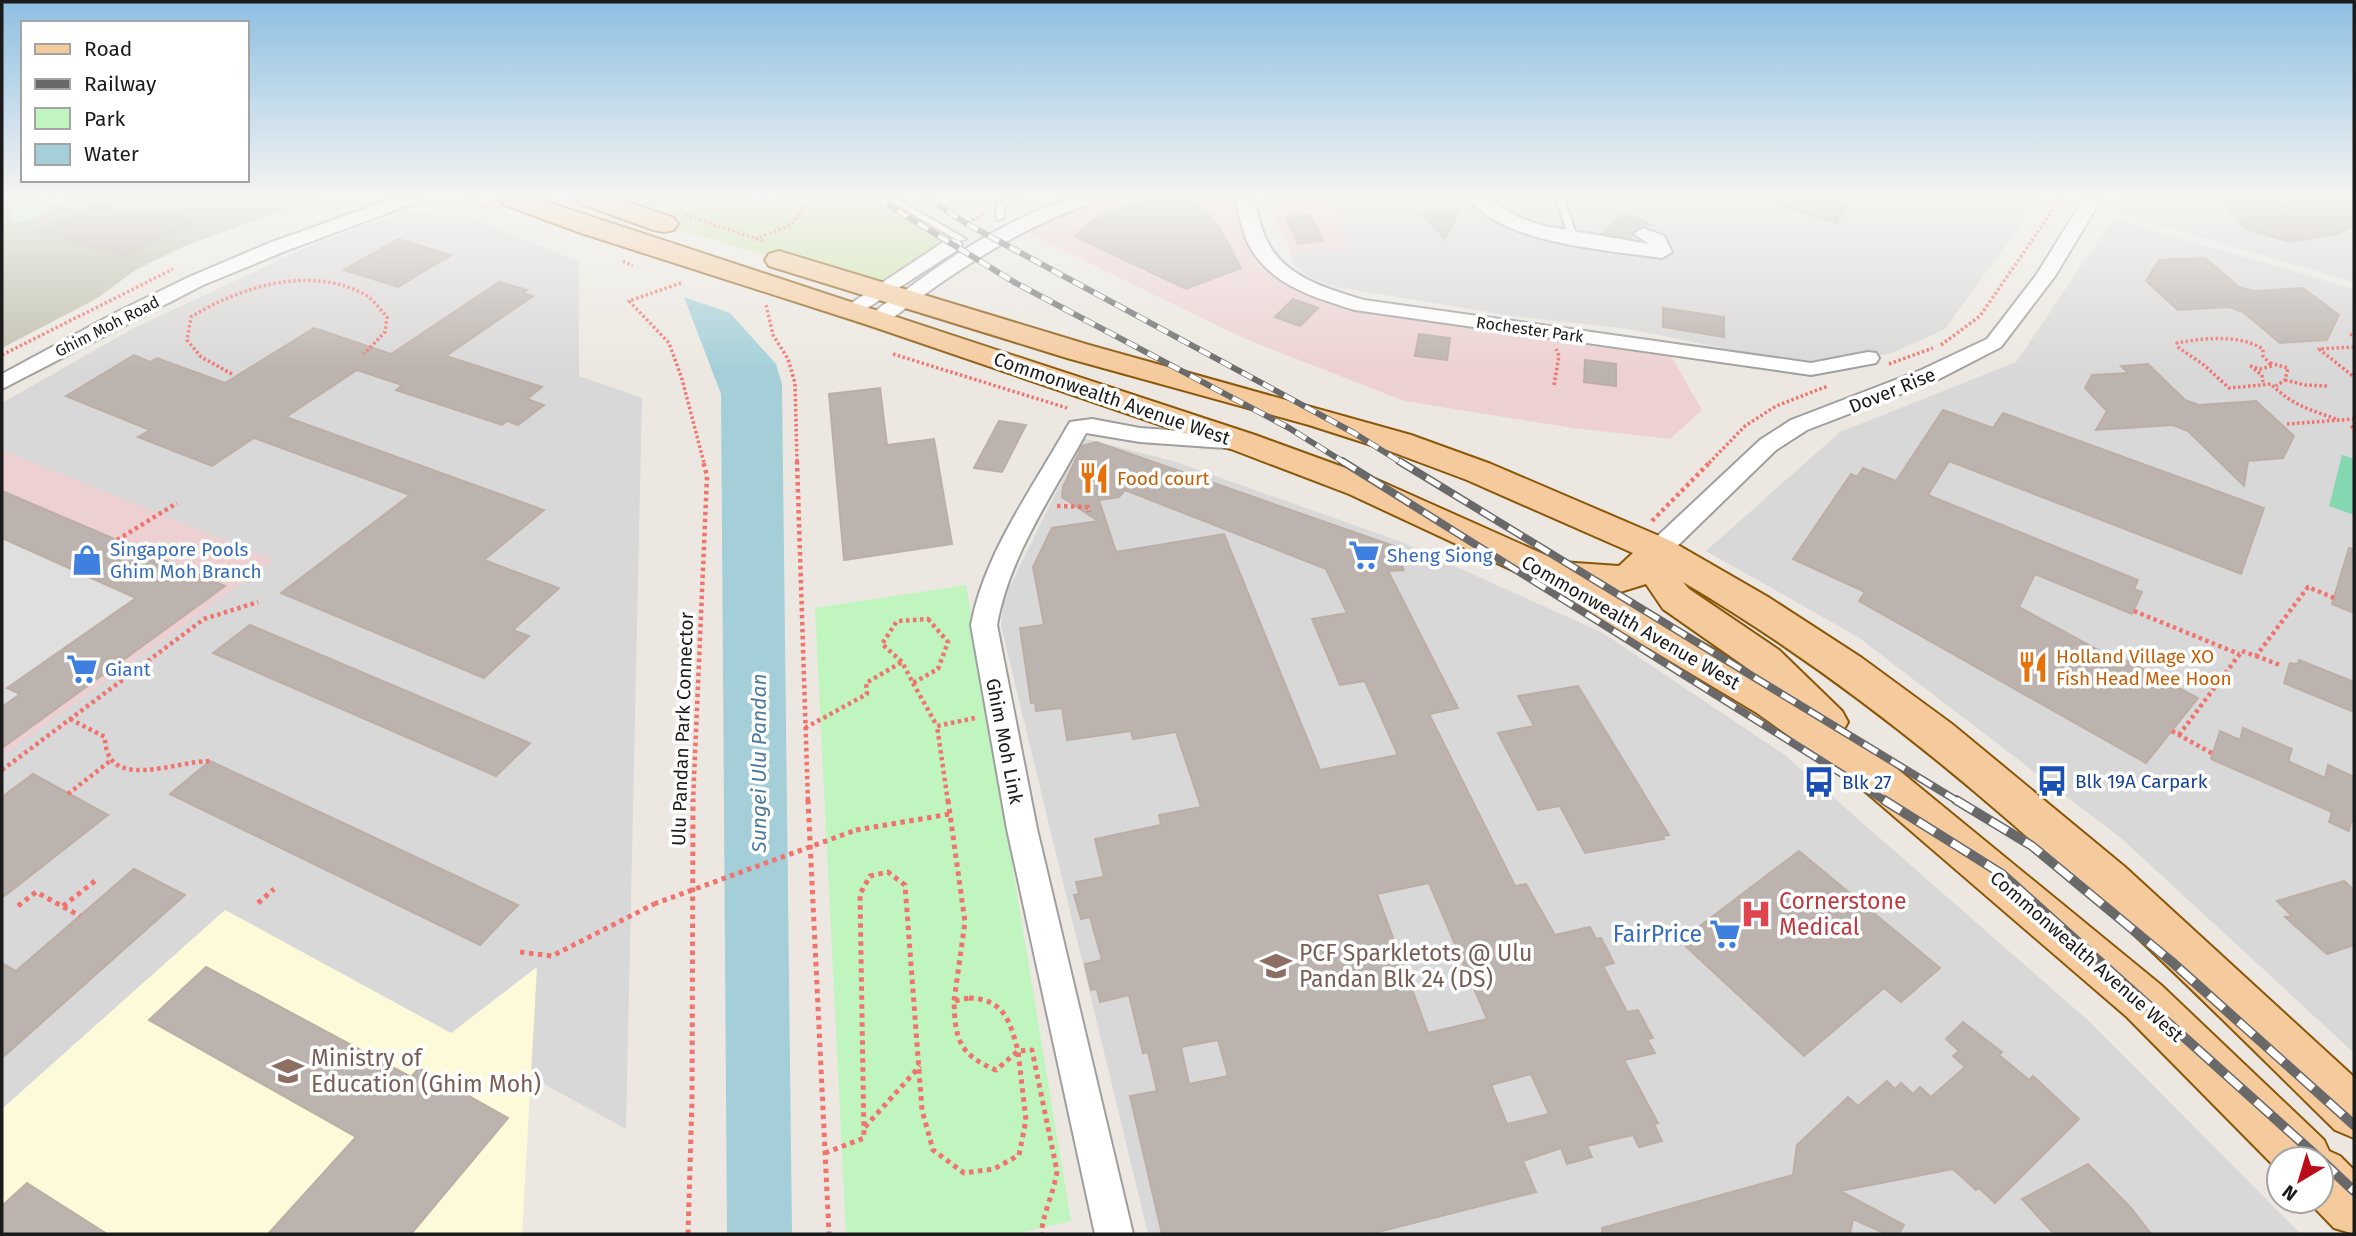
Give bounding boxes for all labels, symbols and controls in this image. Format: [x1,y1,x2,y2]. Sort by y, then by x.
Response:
legend [21,21,248,182]
text: Road [84,36,132,62]
text: Railway [84,71,157,97]
text: Park [84,106,126,132]
text: Water [84,141,139,167]
street label: Ghim Moh Road [52,292,162,361]
street label: Rochester Park [1475,313,1586,347]
street label: Commonwealth Avenue West [991,347,1233,450]
street label: Dover Rise [1846,363,1939,418]
restaurant icon: Food court [1077,461,1111,495]
place label: Food court [1117,467,1209,490]
place label: Singapore Pools Ghim Moh Branch [110,538,262,583]
supermarket icon: Sheng Siong [1347,538,1381,572]
shop icon: Singapore Pools Ghim Moh Branch [70,543,104,577]
place label: Sheng Siong [1387,544,1493,567]
street label: Commonwealth Avenue West [1517,550,1744,695]
street label: Ulu Pandan Park Connector [667,611,698,846]
place label: Holland Village XO Fish Head Mee Hoon [2056,645,2232,690]
restaurant icon: Holland Village XO Fish Head Mee Hoon [2016,650,2050,684]
supermarket icon: Giant [65,652,99,686]
place label: Giant [105,658,151,681]
water label: Sungei Ulu Pandan [746,673,772,854]
street label: Ghim Moh Link [981,676,1028,806]
bus stop icon: Blk 19A Carpark [2035,764,2069,798]
bus stop icon: Blk 27 [1802,765,1836,799]
place label: Blk 19A Carpark [2075,770,2208,793]
place label: Blk 27 [1842,771,1892,794]
street label: Commonwealth Avenue West [1985,866,2188,1047]
place label: Cornerstone Medical [1779,887,1906,941]
hospital icon: Cornerstone Medical [1739,897,1773,931]
supermarket icon: FairPrice [1708,917,1742,951]
place label: FairPrice [1613,920,1702,948]
place label: PCF Sparkletots @ Ulu Pandan Blk 24 (DS) [1299,939,1532,993]
school or university icon: PCF Sparkletots @ Ulu Pandan Blk 24 (DS) [1259,949,1293,983]
place label: Ministry of Education (Ghim Moh) [311,1044,541,1098]
school or university icon: Ministry of Education (Ghim Moh) [271,1054,305,1088]
north arrow [2265,1145,2335,1215]
text: N [2278,1180,2302,1206]

